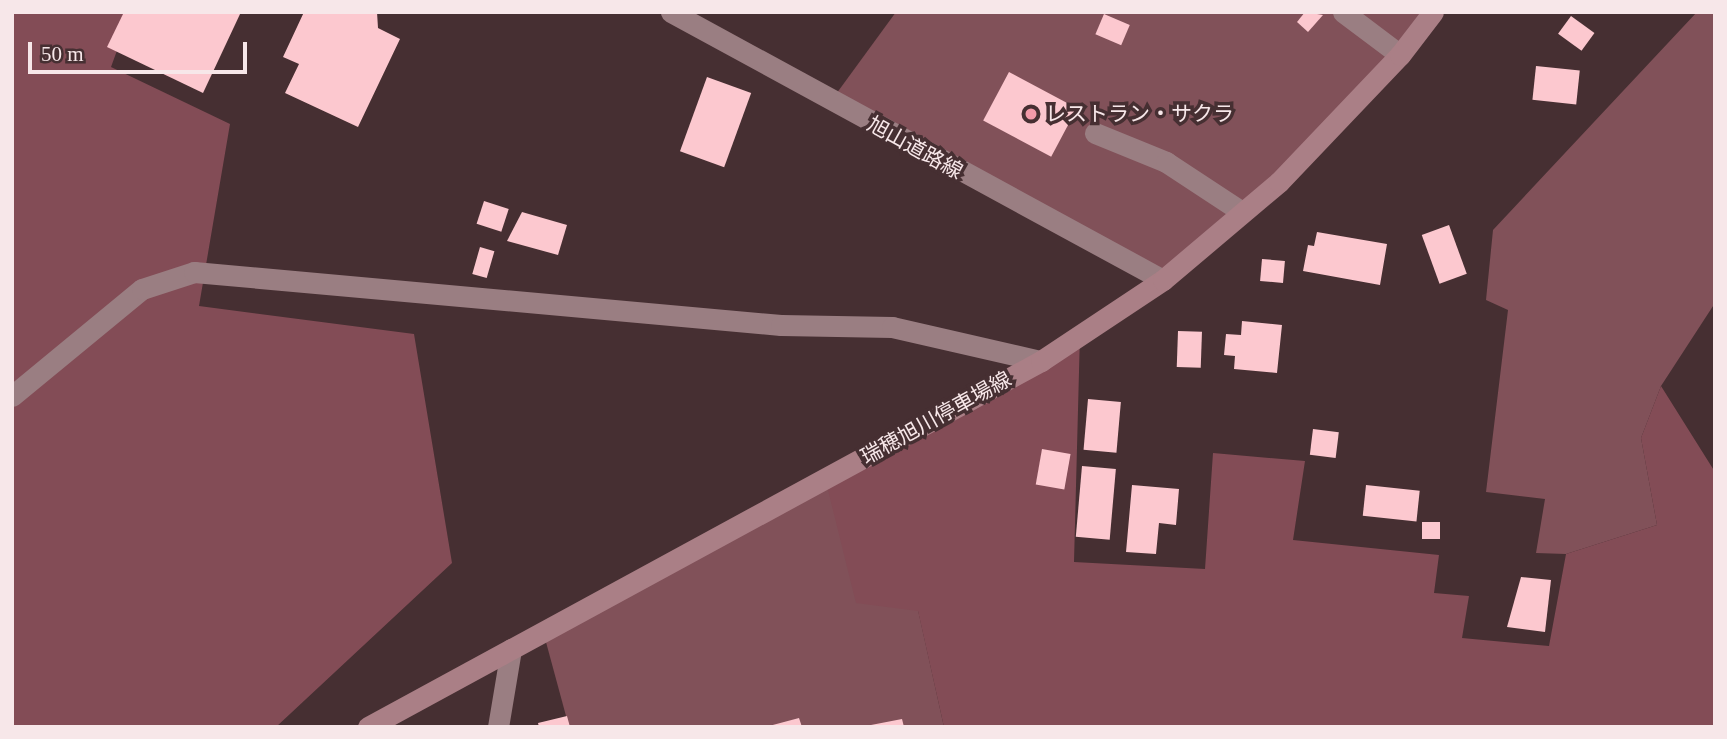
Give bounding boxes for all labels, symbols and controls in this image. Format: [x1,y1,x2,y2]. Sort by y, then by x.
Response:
scale bar [32,28,250,72]
text: 50 m [41,42,84,66]
place label: レストラン・サクラ [1045,101,1234,127]
marker: レストラン・サクラ [1023,106,1039,122]
street label: 旭山道路線 [863,112,967,184]
street label: 瑞穂旭川停車場線 [856,366,1016,470]

